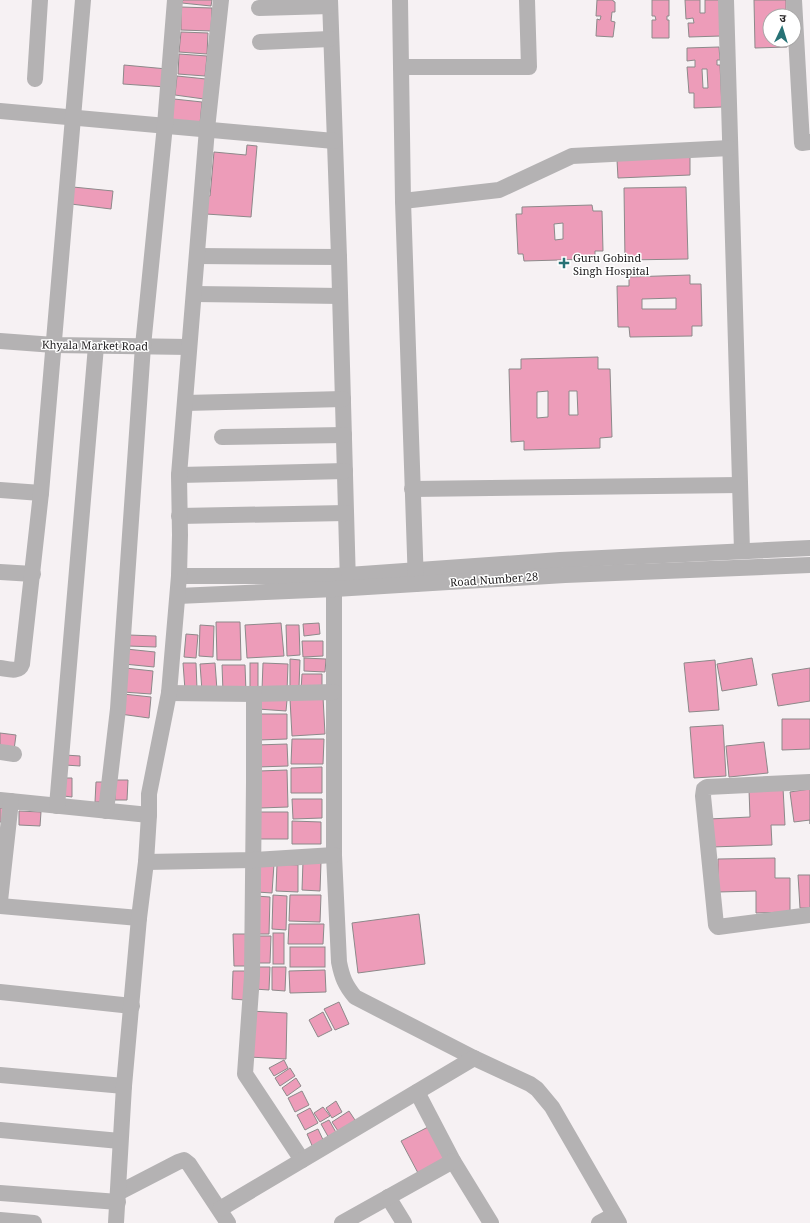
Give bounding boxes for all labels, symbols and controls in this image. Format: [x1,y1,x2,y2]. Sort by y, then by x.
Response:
north arrow [762,8,802,48]
text: उ [779,10,787,25]
place label: Guru Gobind Singh Hospital [573,250,650,278]
marker: Guru Gobind Singh Hospital [558,257,570,269]
street label: Khyala Market Road [42,337,149,353]
street label: Road Number 28 [450,568,538,590]

